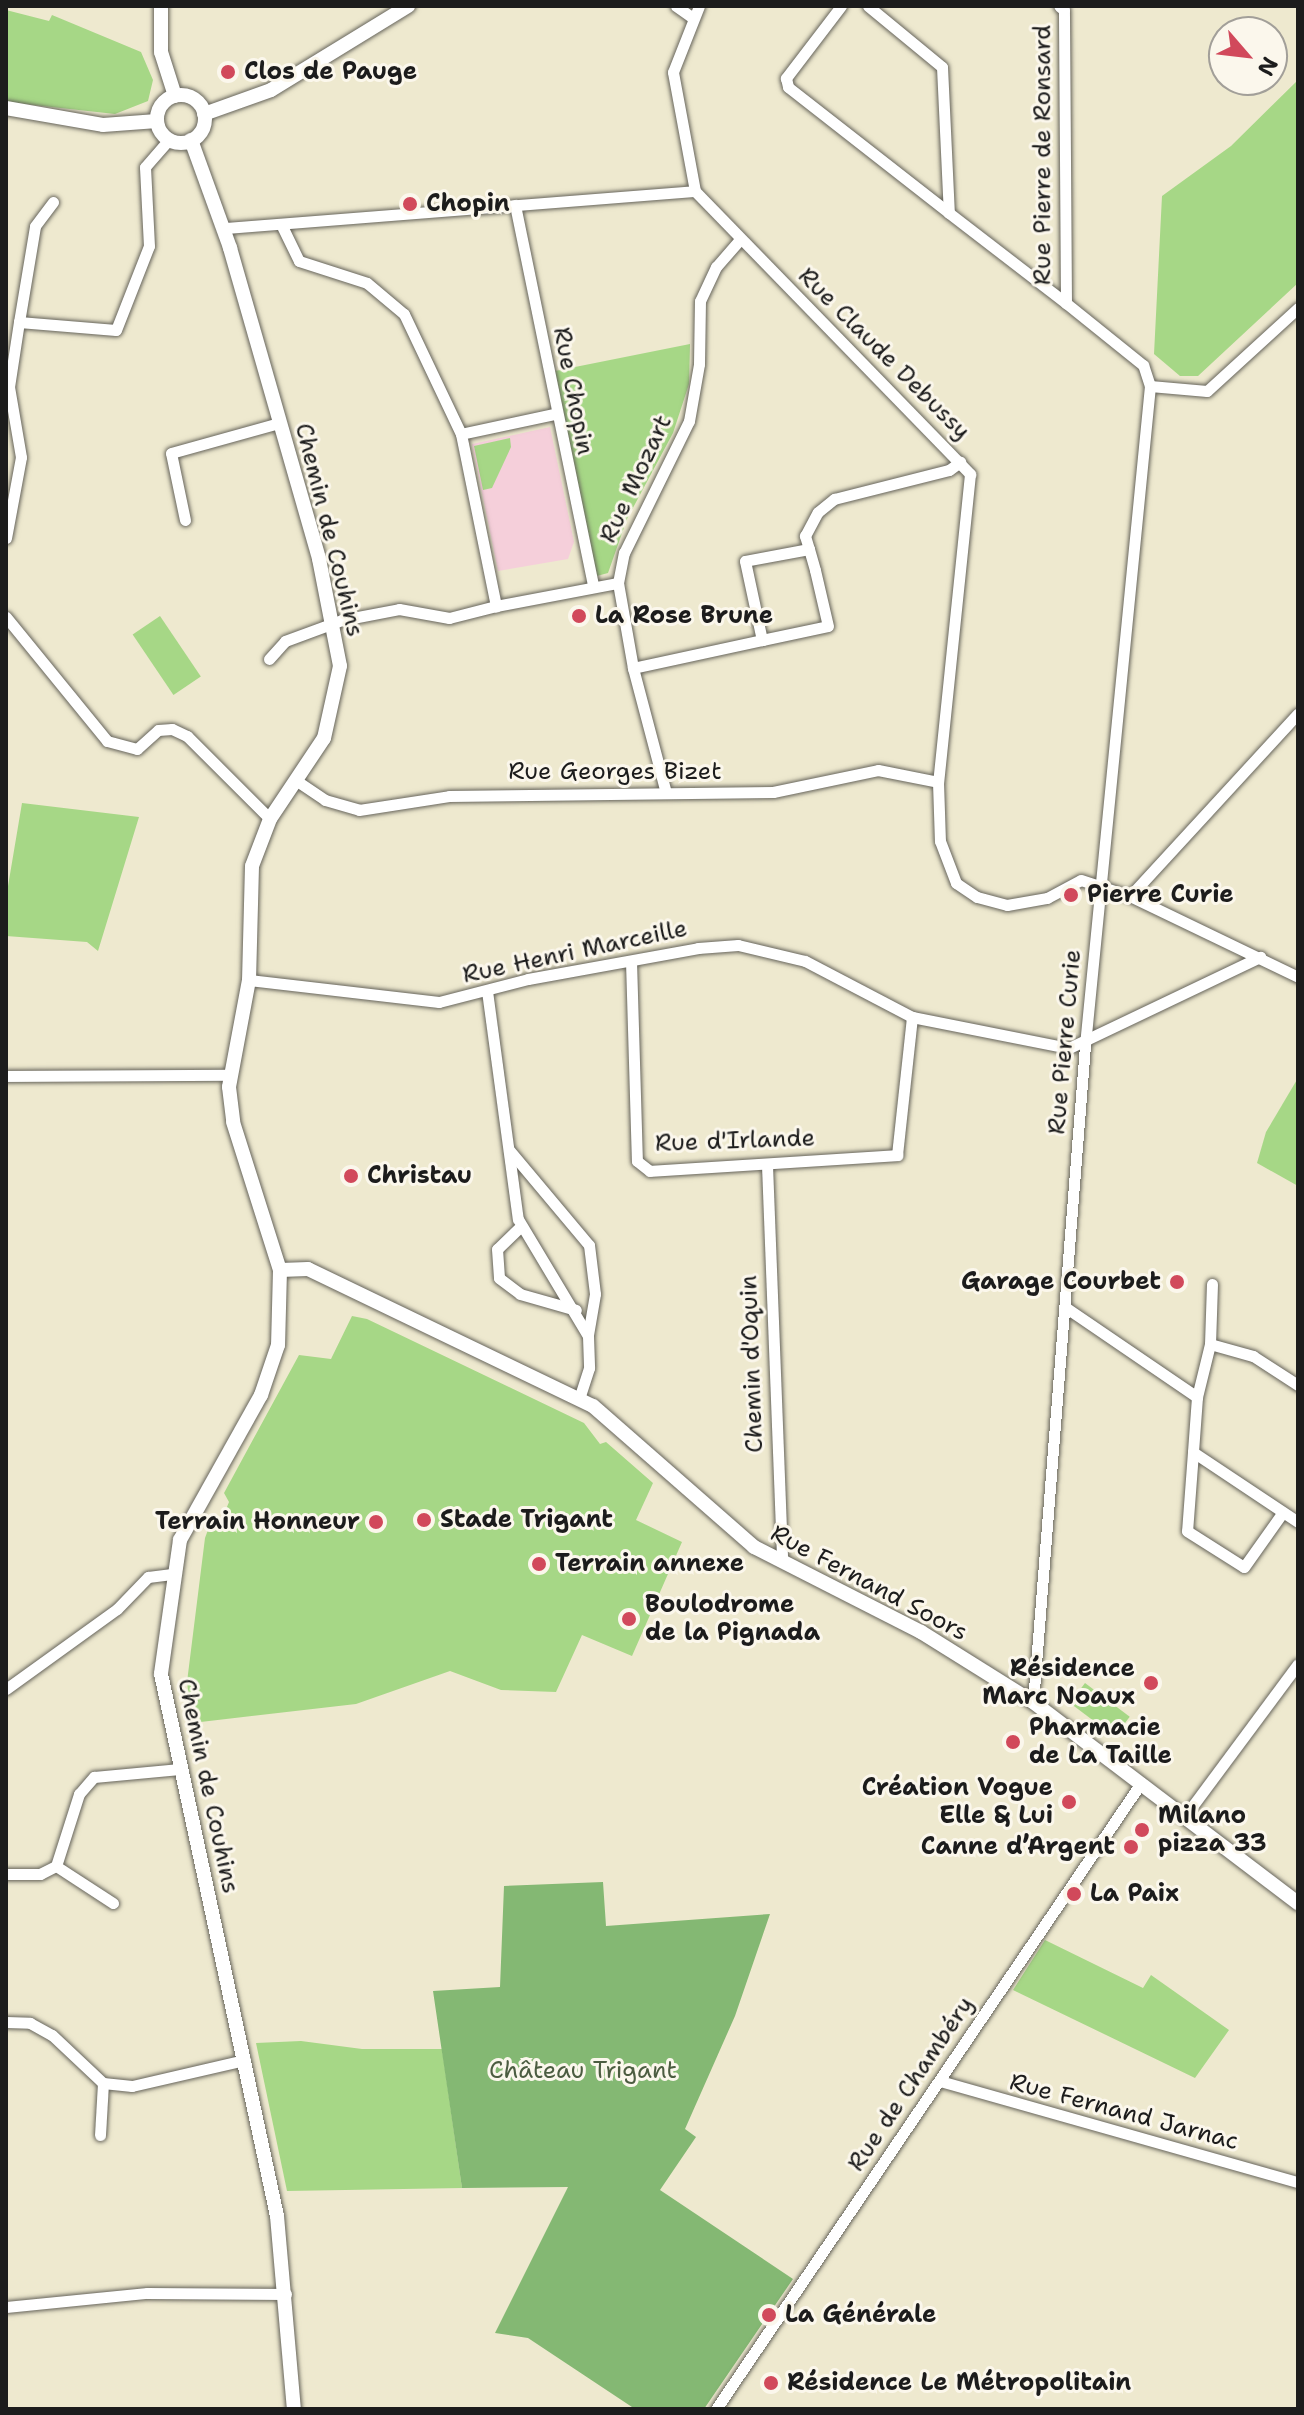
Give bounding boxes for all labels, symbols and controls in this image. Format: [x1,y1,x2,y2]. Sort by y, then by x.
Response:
north arrow [1208,16,1288,96]
street label: Rue Pierre de Ronsard [1029,25,1057,285]
text: N [1251,52,1285,81]
place label: Clos de Pauge [244,58,417,86]
marker: Clos de Pauge [219,63,237,81]
place label: Chopin [426,190,510,218]
marker: Chopin [401,195,419,213]
street label: Rue Claude Debussy [792,262,976,446]
street label: Rue Chopin [547,325,599,457]
street label: Rue Mozart [594,411,678,547]
street label: Chemin de Couhins [289,420,369,640]
place label: La Rose Brune [595,602,773,630]
marker: La Rose Brune [570,607,588,625]
street label: Rue Georges Bizet [508,758,722,786]
place label: Pierre Curie [1087,881,1234,909]
marker: Pierre Curie [1062,886,1080,904]
street label: Rue Henri Marceille [460,914,690,990]
street label: Rue Pierre Curie [1043,948,1087,1136]
street label: Rue d'Irlande [655,1124,815,1158]
place label: Christau [367,1162,472,1190]
marker: Christau [342,1167,360,1185]
place label: Garage Courbet [961,1268,1161,1296]
marker: Garage Courbet [1168,1273,1186,1291]
street label: Chemin d'Oquin [735,1275,769,1453]
place label: Stade Trigant [440,1506,613,1534]
place label: Terrain Honneur [155,1508,360,1536]
marker: Stade Trigant [415,1511,433,1529]
marker: Terrain Honneur [367,1513,385,1531]
street label: Rue Fernand Soors [766,1519,972,1647]
place label: Terrain annexe [555,1550,744,1578]
marker: Terrain annexe [530,1555,548,1573]
place label: Boulodrome de la Pignada [645,1591,820,1647]
marker: Boulodrome de la Pignada [620,1610,638,1628]
place label: Résidence Marc Noaux [982,1655,1135,1711]
marker: Résidence Marc Noaux [1142,1674,1160,1692]
street label: Chemin de Couhins [171,1676,245,1896]
place label: Pharmacie de La Taille [1029,1714,1172,1770]
marker: Pharmacie de La Taille [1004,1733,1022,1751]
place label: Création Vogue Elle & Lui [862,1774,1053,1830]
marker: Création Vogue Elle & Lui [1060,1793,1078,1811]
place label: Milano pizza 33 [1158,1802,1266,1858]
marker: Milano pizza 33 [1133,1821,1151,1839]
place label: Canne d’Argent [921,1833,1115,1861]
marker: Canne d’Argent [1122,1838,1140,1856]
place label: La Paix [1090,1880,1179,1908]
marker: La Paix [1065,1885,1083,1903]
street label: Rue de Chambéry [842,1991,980,2177]
park label: Château Trigant [489,2057,677,2085]
street label: Rue Fernand Jarnac [1006,2068,1242,2156]
place label: La Générale [785,2301,936,2329]
marker: La Générale [760,2306,778,2324]
place label: Résidence Le Métropolitain [787,2369,1131,2397]
marker: Résidence Le Métropolitain [762,2374,780,2392]

